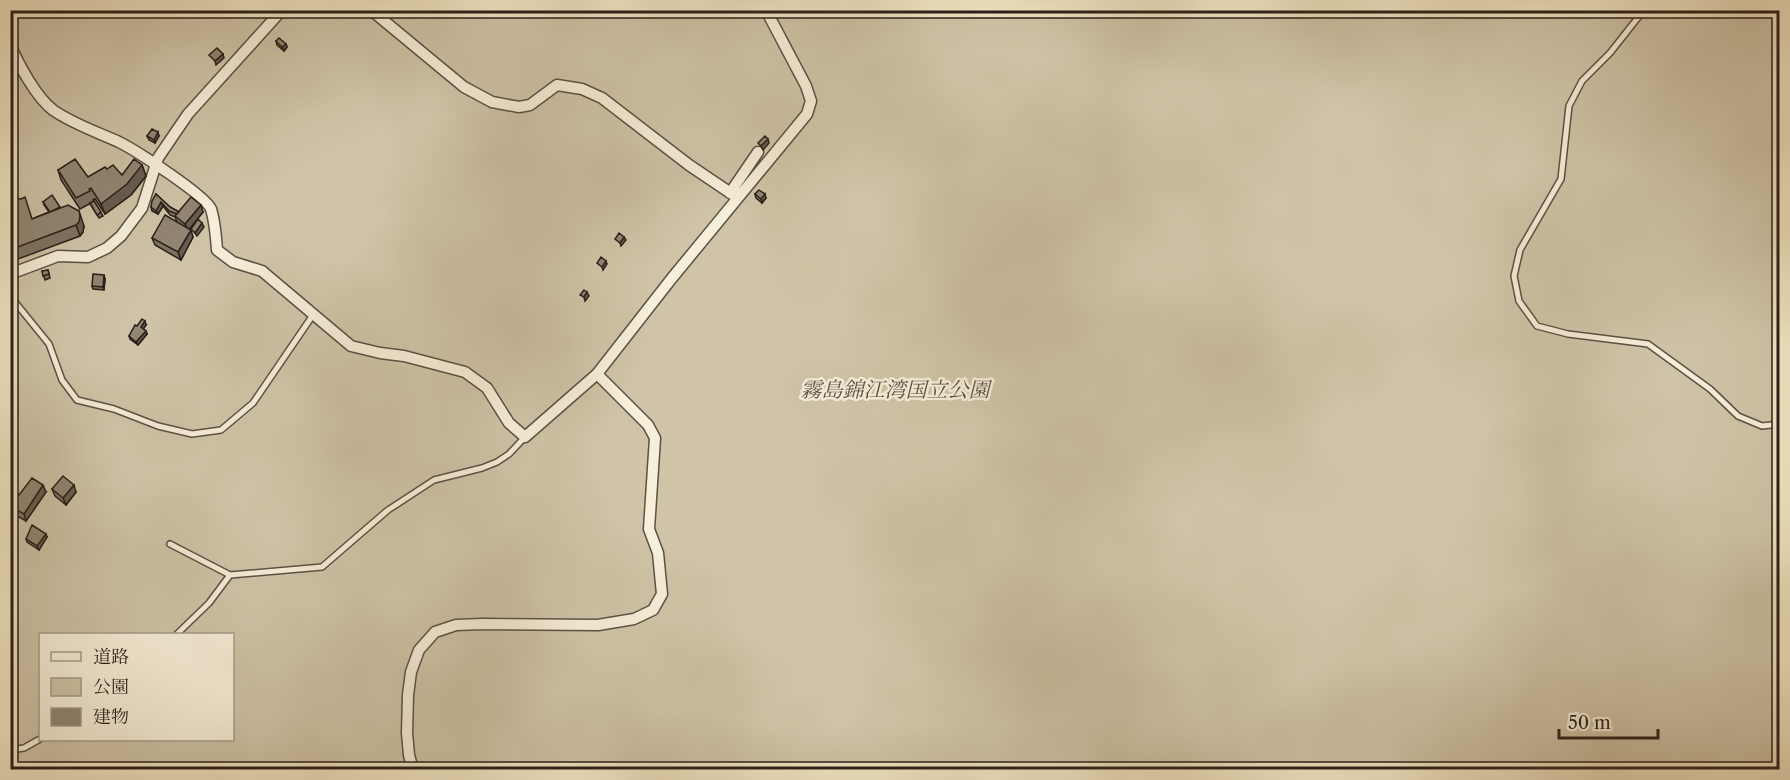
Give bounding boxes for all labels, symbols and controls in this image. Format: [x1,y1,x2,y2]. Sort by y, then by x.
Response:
park label: 霧島錦江湾国立公園 [801,377,992,402]
legend [39,633,234,741]
text: 道路 [93,646,129,668]
text: 公園 [93,676,129,698]
scale bar [1559,702,1658,740]
text: 建物 [93,706,129,728]
text: 50 m [1568,712,1611,734]

